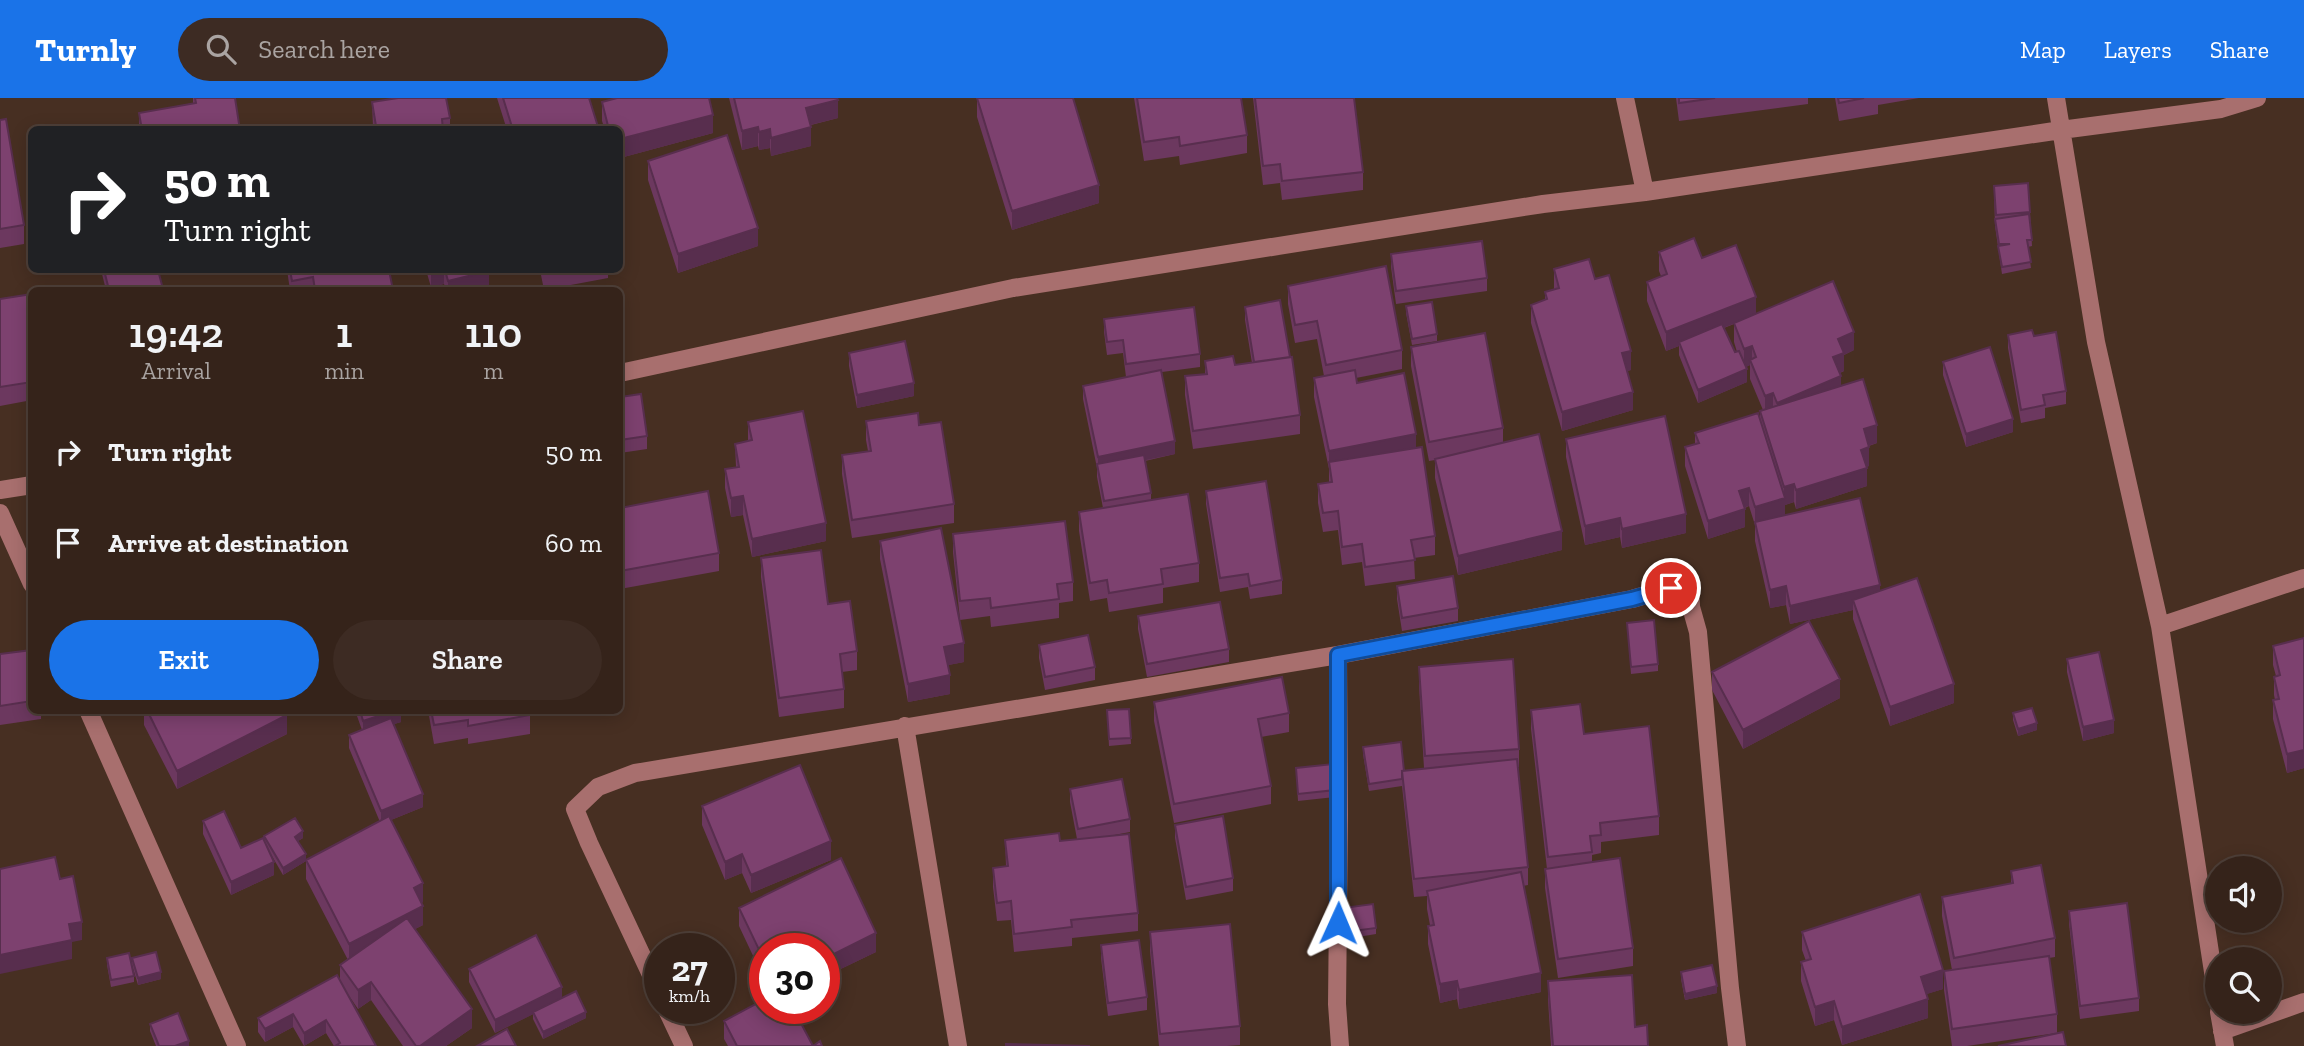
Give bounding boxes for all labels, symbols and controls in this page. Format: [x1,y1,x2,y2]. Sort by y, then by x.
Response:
search box [178,18,668,81]
text: Turnly [35,30,136,69]
icon: search [202,30,240,68]
text: Search here [258,33,390,65]
text: Map [2020,35,2066,64]
text: Layers [2104,35,2172,64]
text: Share [2210,35,2269,64]
text: 50 m [164,151,270,210]
icon: right [49,154,140,245]
text: Turn right [164,211,311,249]
text: 19:42 [129,307,224,358]
text: 1 [336,307,352,358]
text: 110 [465,307,522,358]
text: Arrival [142,357,211,385]
text: min [324,357,364,385]
text: m [484,357,503,385]
icon: right [49,433,87,471]
text: Turn right [108,436,231,468]
text: 50 m [545,436,602,468]
icon: arrive [49,524,87,562]
text: Arrive at destination [108,527,348,559]
text: 60 m [545,527,602,559]
pin [1641,558,1701,618]
icon: arrive [1652,569,1690,607]
button: Exit [49,620,319,700]
button: Share [333,620,602,700]
map controls [2205,856,2282,1024]
button: sound [2205,856,2282,933]
position arrow [1301,886,1375,960]
speed limit sign: 30 [749,933,840,1024]
button: search [2205,947,2282,1024]
text: 27 [671,948,708,990]
text: km/h [669,985,710,1007]

